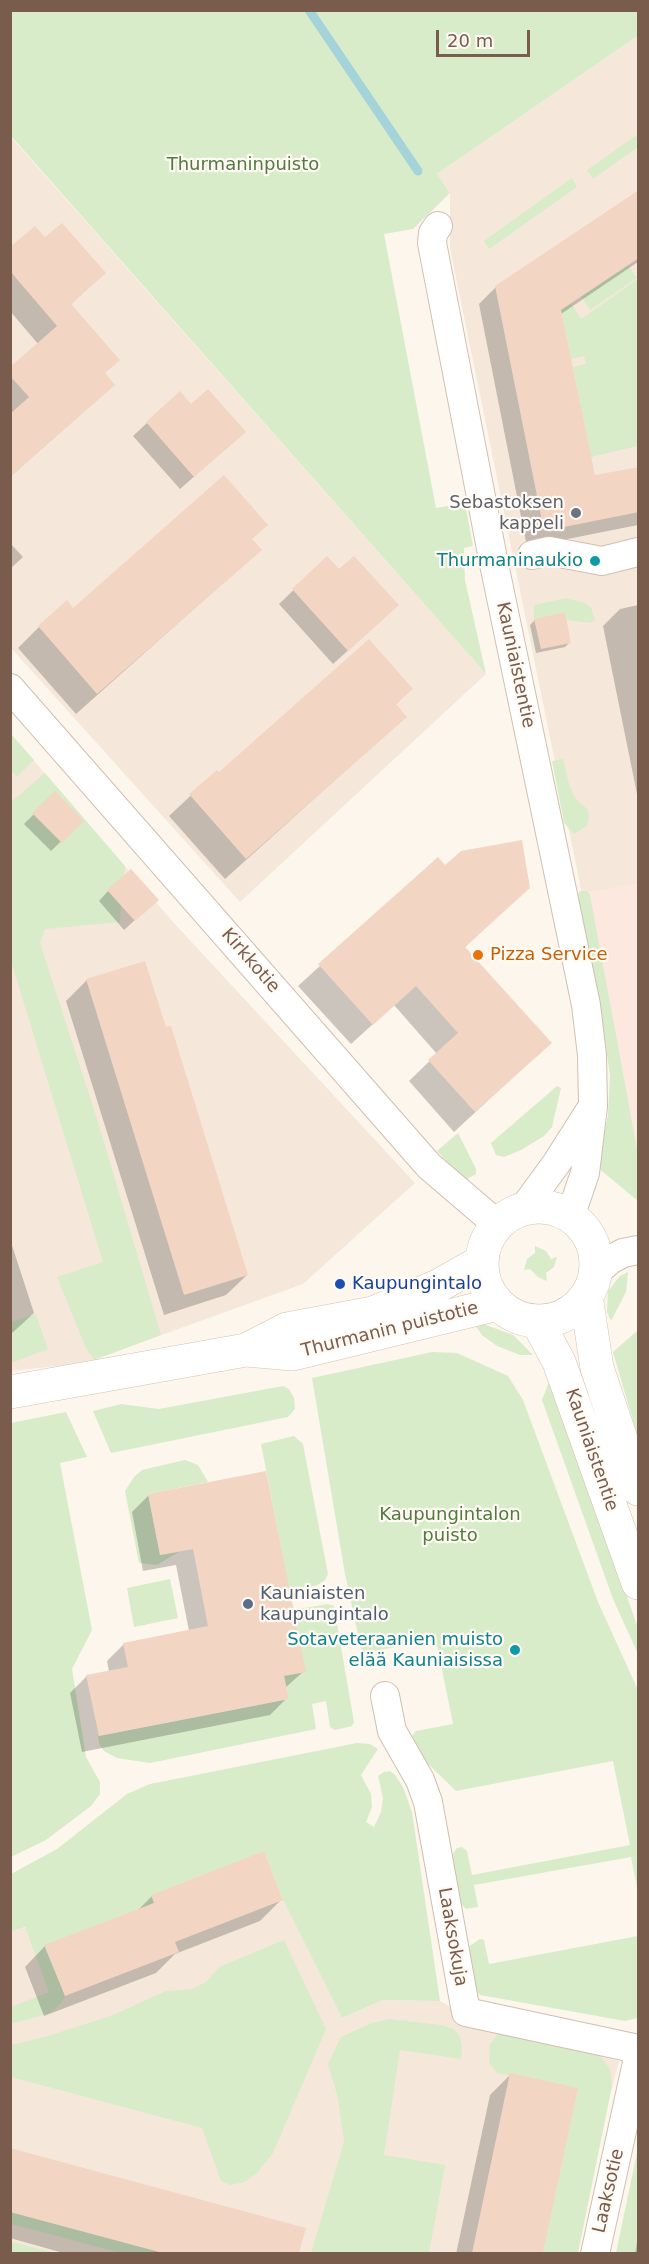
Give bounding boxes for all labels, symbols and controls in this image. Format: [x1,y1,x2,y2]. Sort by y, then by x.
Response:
scale bar [439,18,534,56]
text: 20 m [447,30,493,51]
park label: Thurmaninpuisto [167,154,319,176]
place label: Sebastoksen kappeli [449,492,564,534]
marker: Sebastoksen kappeli [569,506,583,520]
place label: Thurmaninaukio [437,550,583,572]
marker: Thurmaninaukio [588,554,602,568]
street label: Kauniaistentie [491,600,539,730]
street label: Kirkkotie [216,924,284,998]
place label: Pizza Service [490,944,608,966]
marker: Pizza Service [471,948,485,962]
place label: Kaupungintalo [352,1273,482,1295]
marker: Kaupungintalo [333,1277,347,1291]
street label: Thurmanin puistotie [299,1298,481,1362]
street label: Kauniaistentie [560,1386,622,1514]
park label: Kaupungintalon puisto [379,1504,521,1546]
place label: Kauniaisten kaupungintalo [260,1583,389,1626]
marker: Kauniaisten kaupungintalo [241,1597,255,1611]
place label: Sotaveteraanien muisto elää Kauniaisissa [287,1629,503,1672]
marker: Sotaveteraanien muisto elää Kauniaisissa [508,1643,522,1657]
street label: Laaksokuja [433,1886,471,1988]
street label: Laaksotie [589,2147,629,2235]

